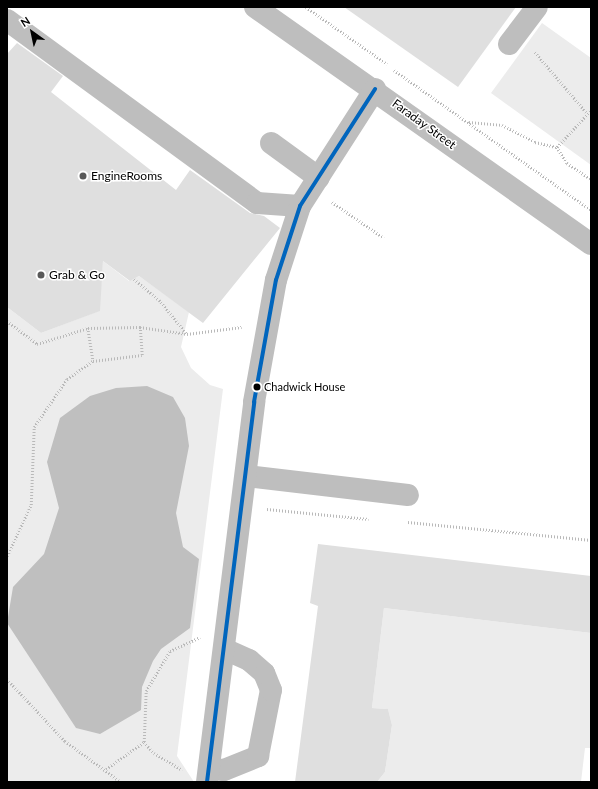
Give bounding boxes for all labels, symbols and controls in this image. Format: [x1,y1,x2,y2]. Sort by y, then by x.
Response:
north arrow [12,12,52,52]
text: N [18,14,32,29]
street label: Faraday Street [389,96,459,152]
place label: EngineRooms [91,169,162,183]
marker: EngineRooms [78,171,88,181]
place label: Grab & Go [49,268,105,282]
marker: Grab & Go [36,270,46,280]
place label: Chadwick House [264,380,345,394]
marker: Chadwick House [252,382,262,392]

